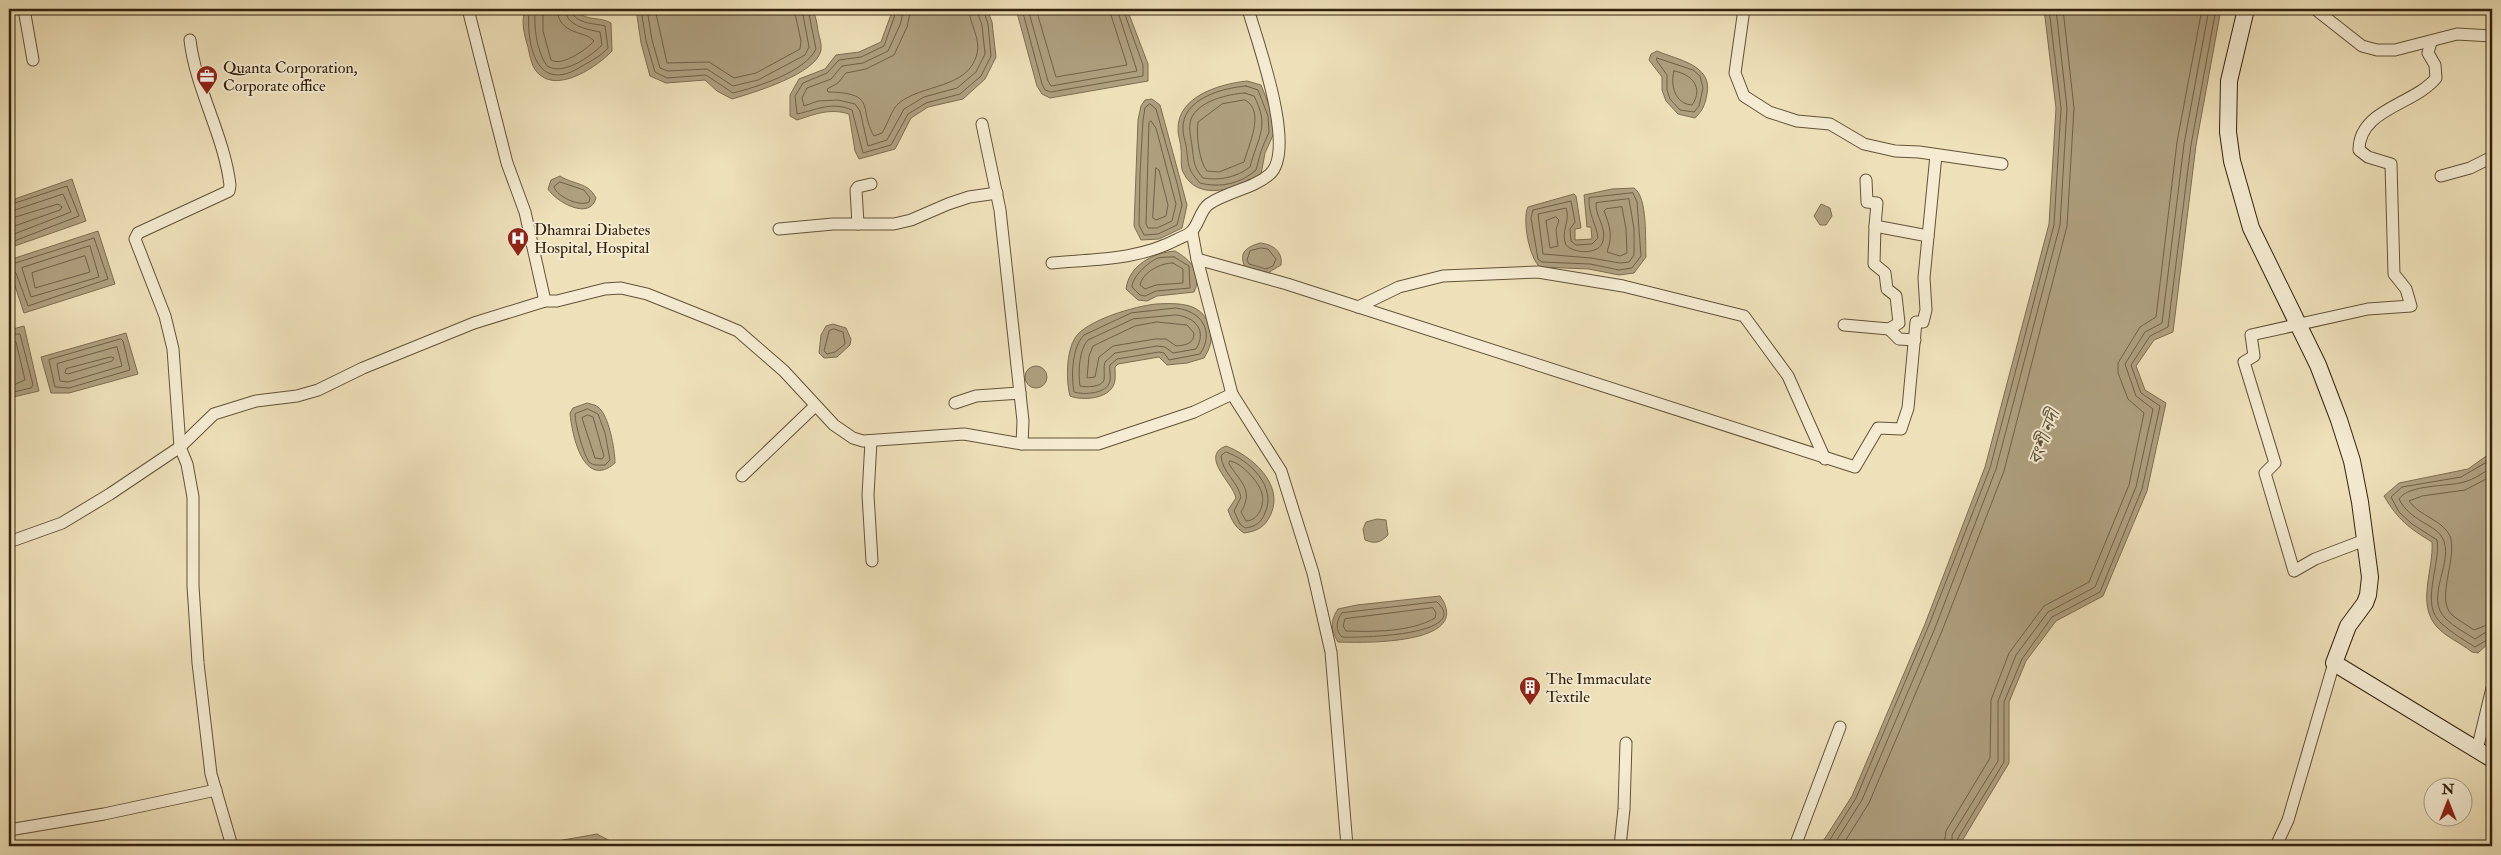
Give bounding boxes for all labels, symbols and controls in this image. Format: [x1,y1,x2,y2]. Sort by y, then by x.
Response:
place label: Quanta Corporation, Corporate office [223,58,358,97]
office icon: Quanta Corporation, Corporate office [195,64,219,95]
place label: Dhamrai Diabetes Hospital, Hospital [534,220,650,259]
hospital icon: Dhamrai Diabetes Hospital, Hospital [506,226,530,257]
water label: বংশী নদী [2024,404,2066,468]
place label: The Immaculate Textile [1546,669,1652,707]
building icon: The Immaculate Textile [1518,675,1542,706]
north arrow [2424,778,2474,828]
text: N [2441,781,2455,798]

